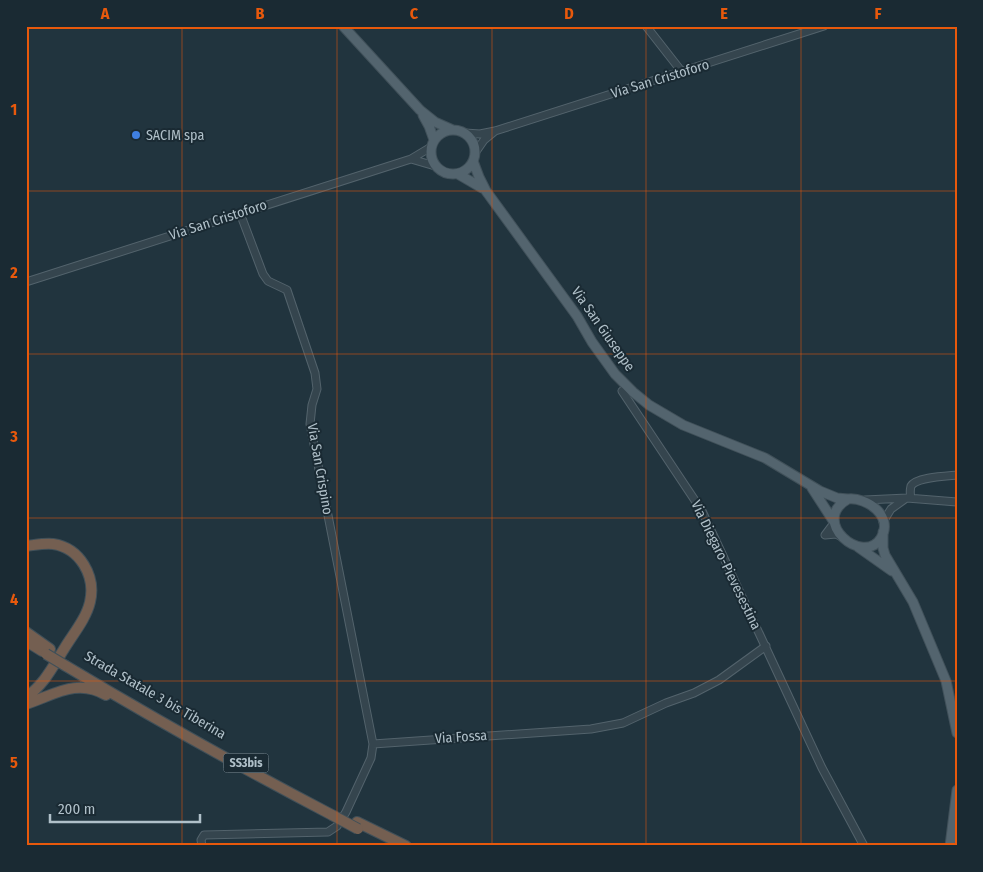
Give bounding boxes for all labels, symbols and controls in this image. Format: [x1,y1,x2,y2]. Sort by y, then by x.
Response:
text: A [100,4,110,23]
text: B [256,4,265,23]
text: C [410,4,419,23]
text: D [564,4,574,23]
text: E [720,4,728,23]
text: F [874,4,882,23]
street label: Via San Cristoforo [609,56,711,102]
text: 1 [11,100,17,119]
place label: SACIM spa [146,127,204,144]
marker: SACIM spa [130,129,142,141]
street label: Via San Cristoforo [167,196,269,244]
text: 2 [9,263,18,282]
street label: Via San Giuseppe [568,284,638,374]
street label: Via San Crispino [304,422,336,516]
text: 3 [9,427,18,446]
street label: Via Diegaro-Pievesestina [687,498,765,632]
text: 4 [10,590,18,609]
street label: Strada Statale 3 bis Tiberina [81,647,229,743]
street label: Via Fossa [434,727,488,747]
text: 5 [10,753,18,772]
road number: SS3bis [224,754,268,772]
scale bar [50,792,200,824]
text: 200 m [58,800,95,818]

